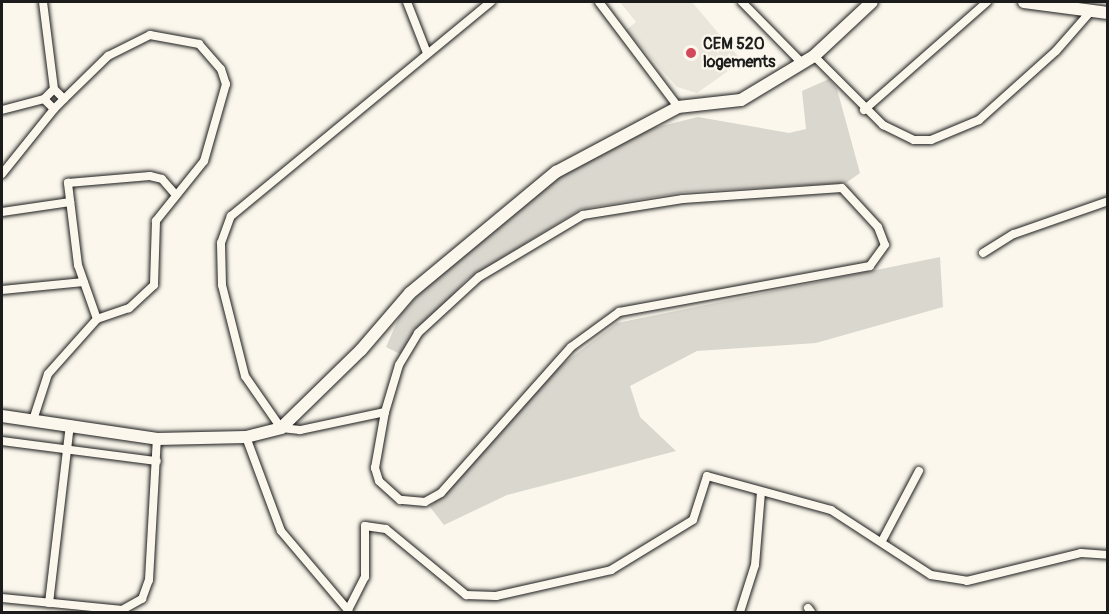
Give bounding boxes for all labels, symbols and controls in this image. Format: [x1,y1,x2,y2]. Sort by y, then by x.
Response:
place label: CEM 520 logements [703,34,775,72]
marker: CEM 520 logements [684,46,698,60]

